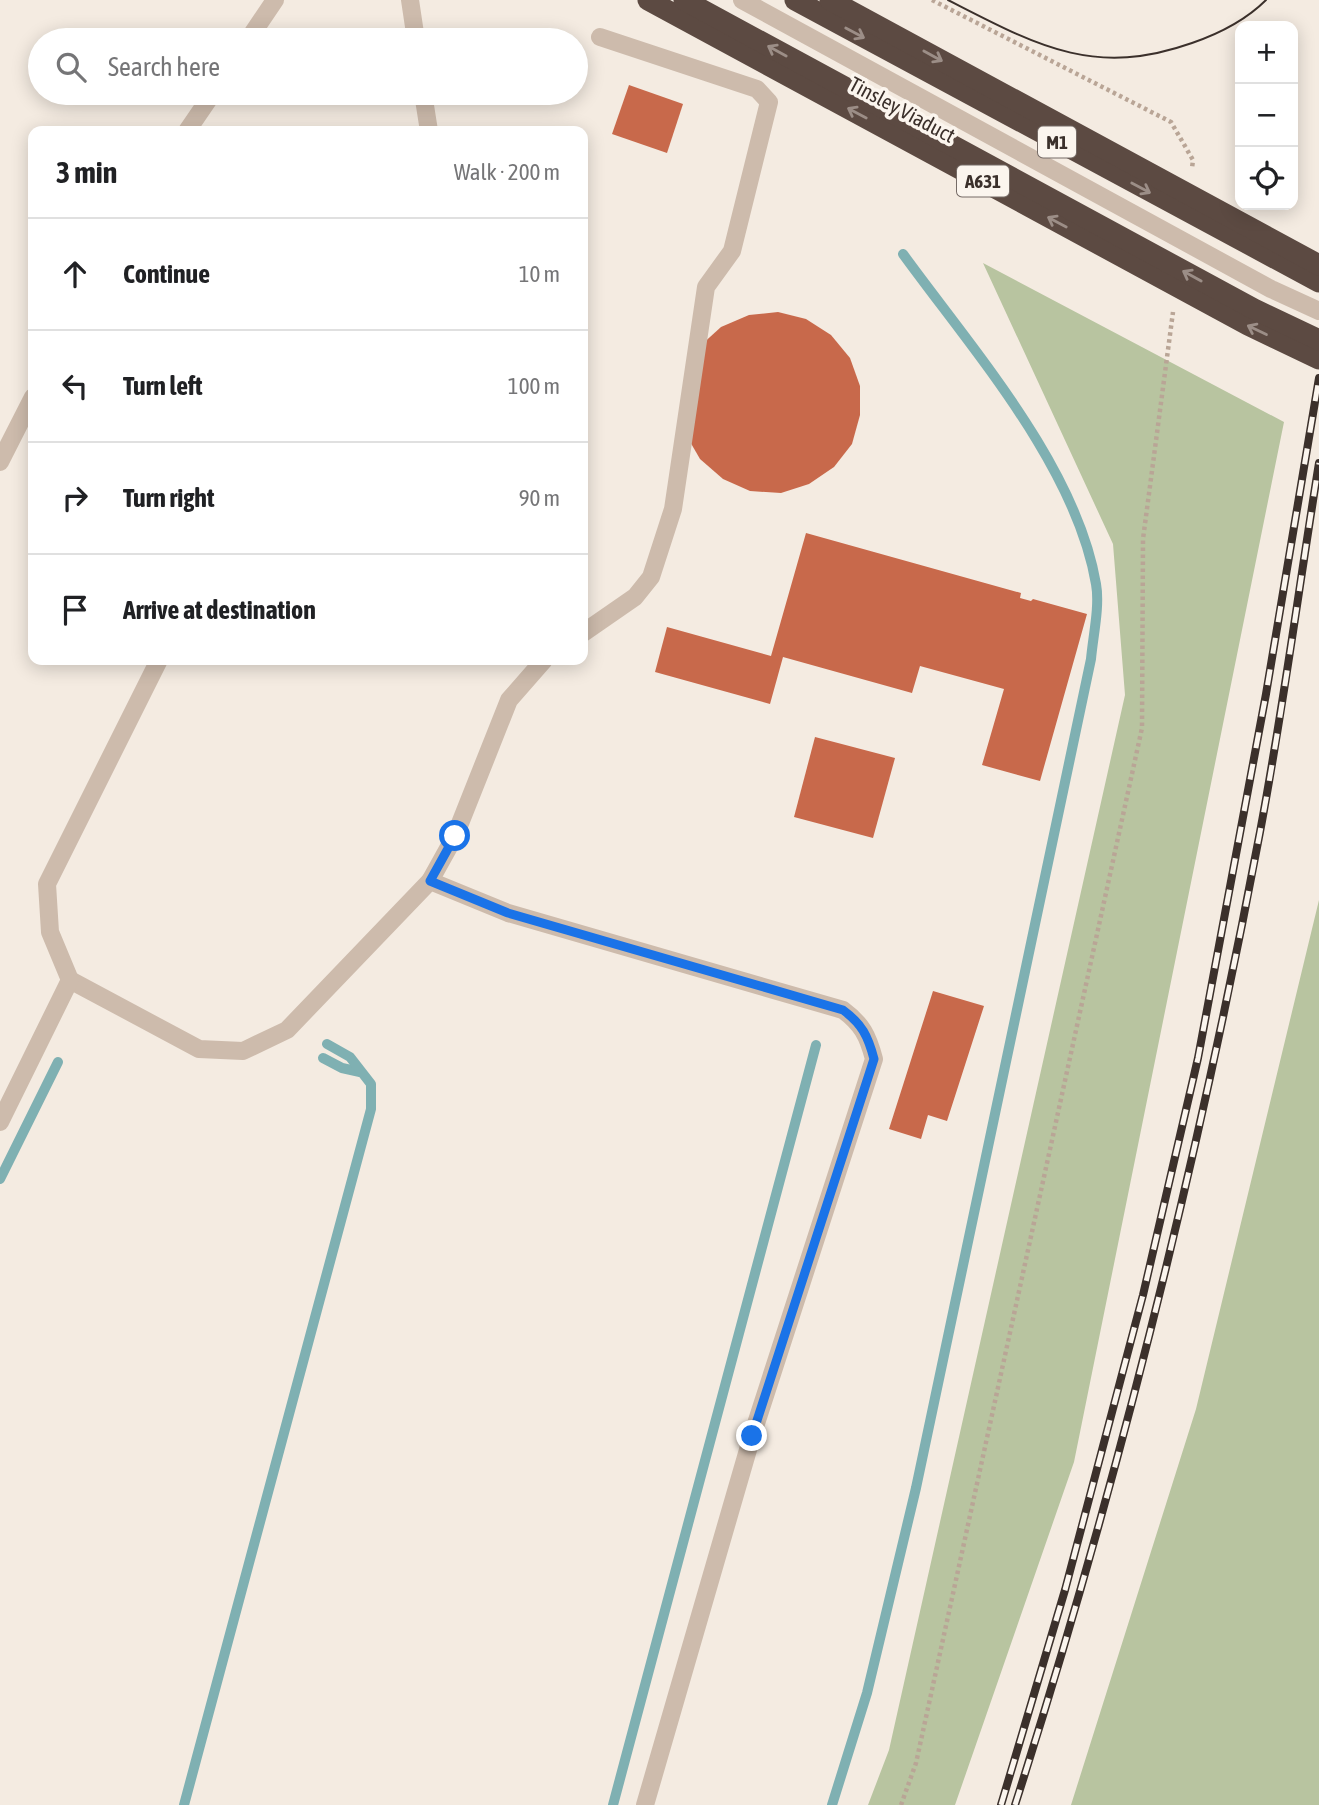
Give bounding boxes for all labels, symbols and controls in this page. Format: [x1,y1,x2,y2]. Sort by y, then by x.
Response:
map controls [1235,21,1298,210]
button: + [1235,21,1298,84]
one-way arrow [844,26,865,40]
search box [28,28,588,105]
one-way arrow [767,44,788,57]
icon: search [52,48,90,86]
one-way arrow [922,50,943,63]
text: Search here [108,52,220,82]
street label: Tinsley Viaduct [846,71,959,147]
button: − [1235,84,1298,147]
one-way arrow [847,106,868,120]
road number: M1 [1038,126,1076,158]
button: locate [1235,147,1298,210]
text: 3 min [56,155,117,189]
text: Walk · 200 m [454,159,560,185]
road number: A631 [957,166,1009,196]
one-way arrow [1131,181,1151,195]
one-way arrow [1047,215,1068,228]
icon: ahead [56,255,94,293]
text: Continue [123,259,210,289]
text: 10 m [519,261,560,287]
one-way arrow [1183,269,1203,283]
one-way arrow [1247,322,1268,336]
icon: left [56,367,94,405]
text: Turn left [123,371,203,401]
text: 100 m [508,373,560,399]
icon: right [56,479,94,517]
text: Turn right [123,483,214,513]
text: 90 m [519,485,560,511]
icon: arrive [56,591,94,629]
text: Arrive at destination [123,595,316,625]
route start [439,820,470,851]
route end [736,1420,767,1451]

